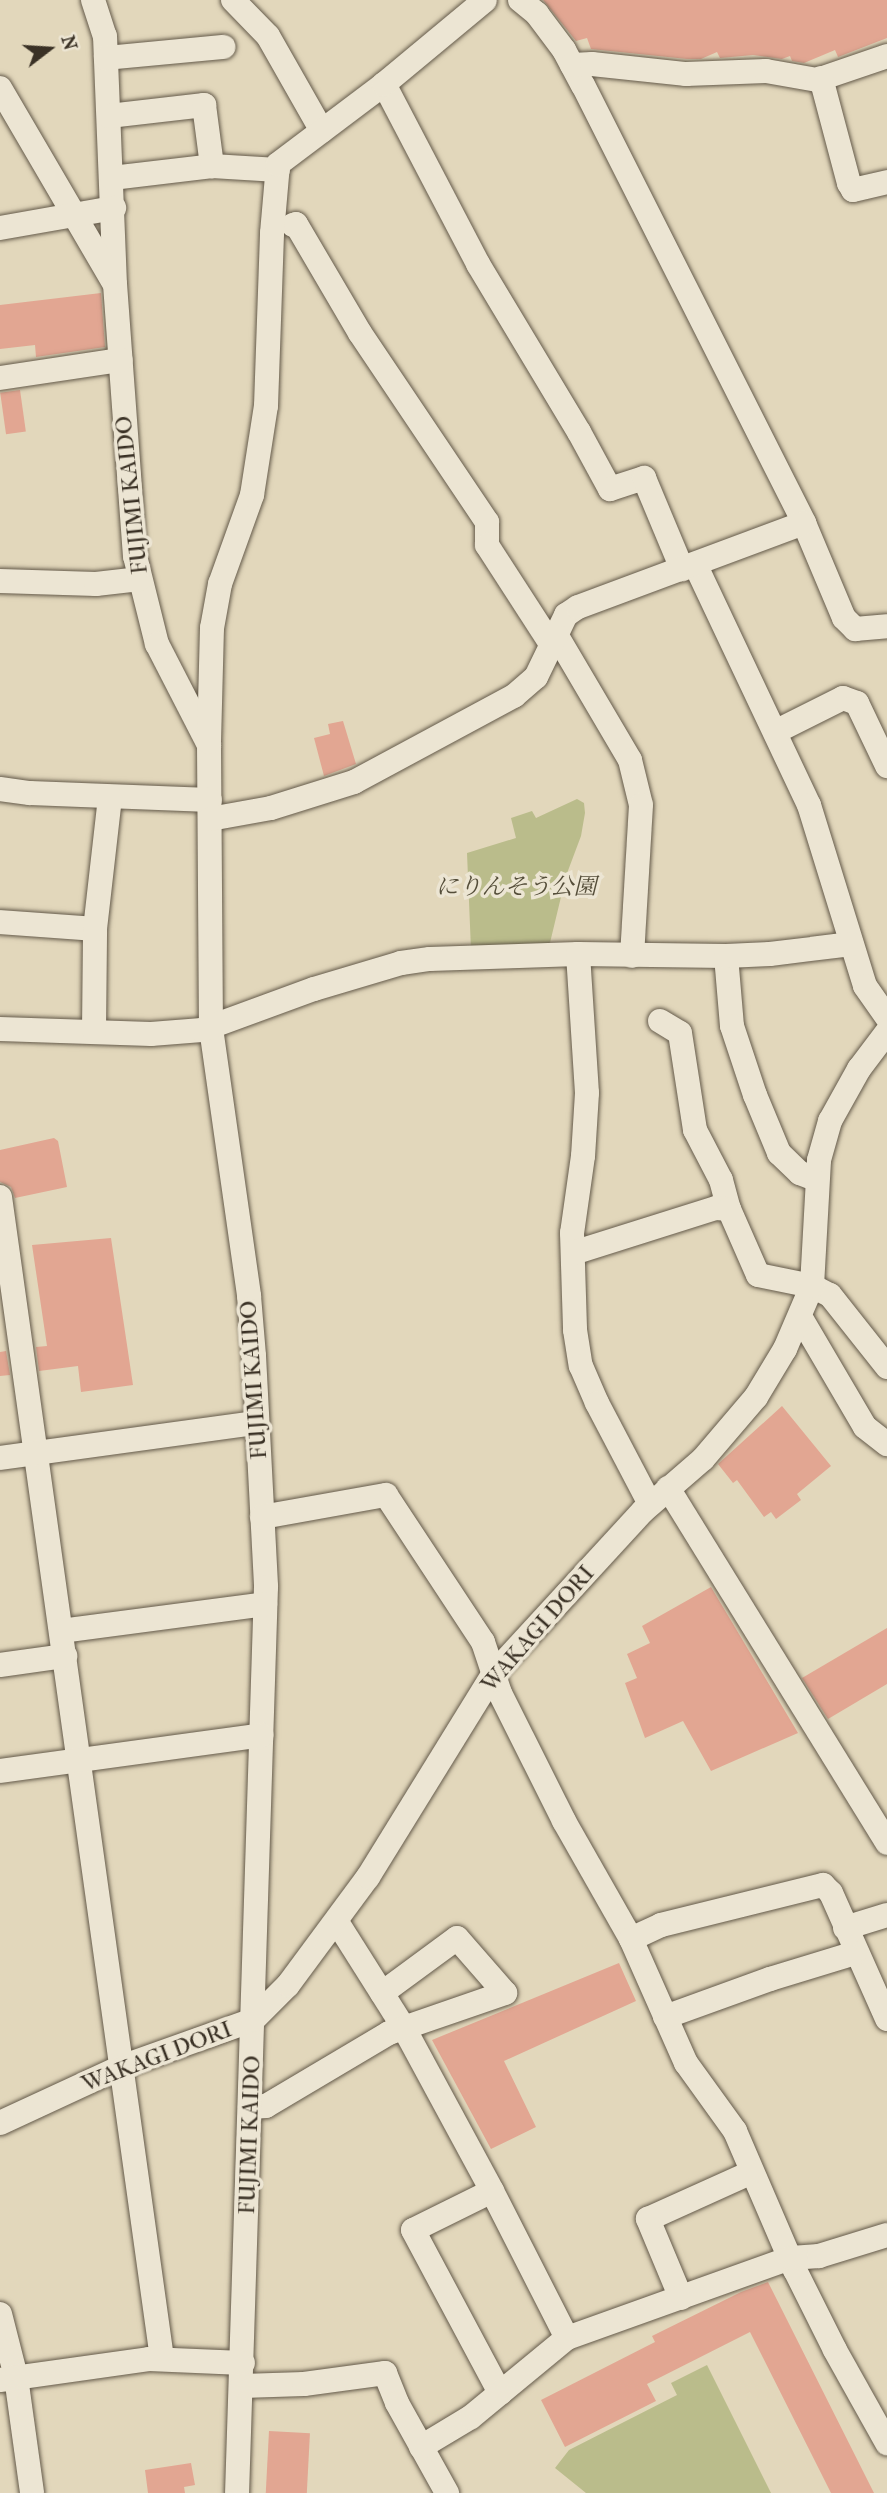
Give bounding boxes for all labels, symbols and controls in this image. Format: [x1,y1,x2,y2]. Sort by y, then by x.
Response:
north arrow [14,14,84,84]
text: N [56,33,82,53]
street label: FUJIMI KAIDO [110,415,154,575]
park label: にりんそう公園 [436,873,596,901]
street label: FUJIMI KAIDO [235,1300,273,1460]
street label: WAKAGI DORI [476,1560,600,1698]
street label: WAKAGI DORI [78,2016,236,2098]
street label: FUJIMI KAIDO [233,2055,267,2215]

